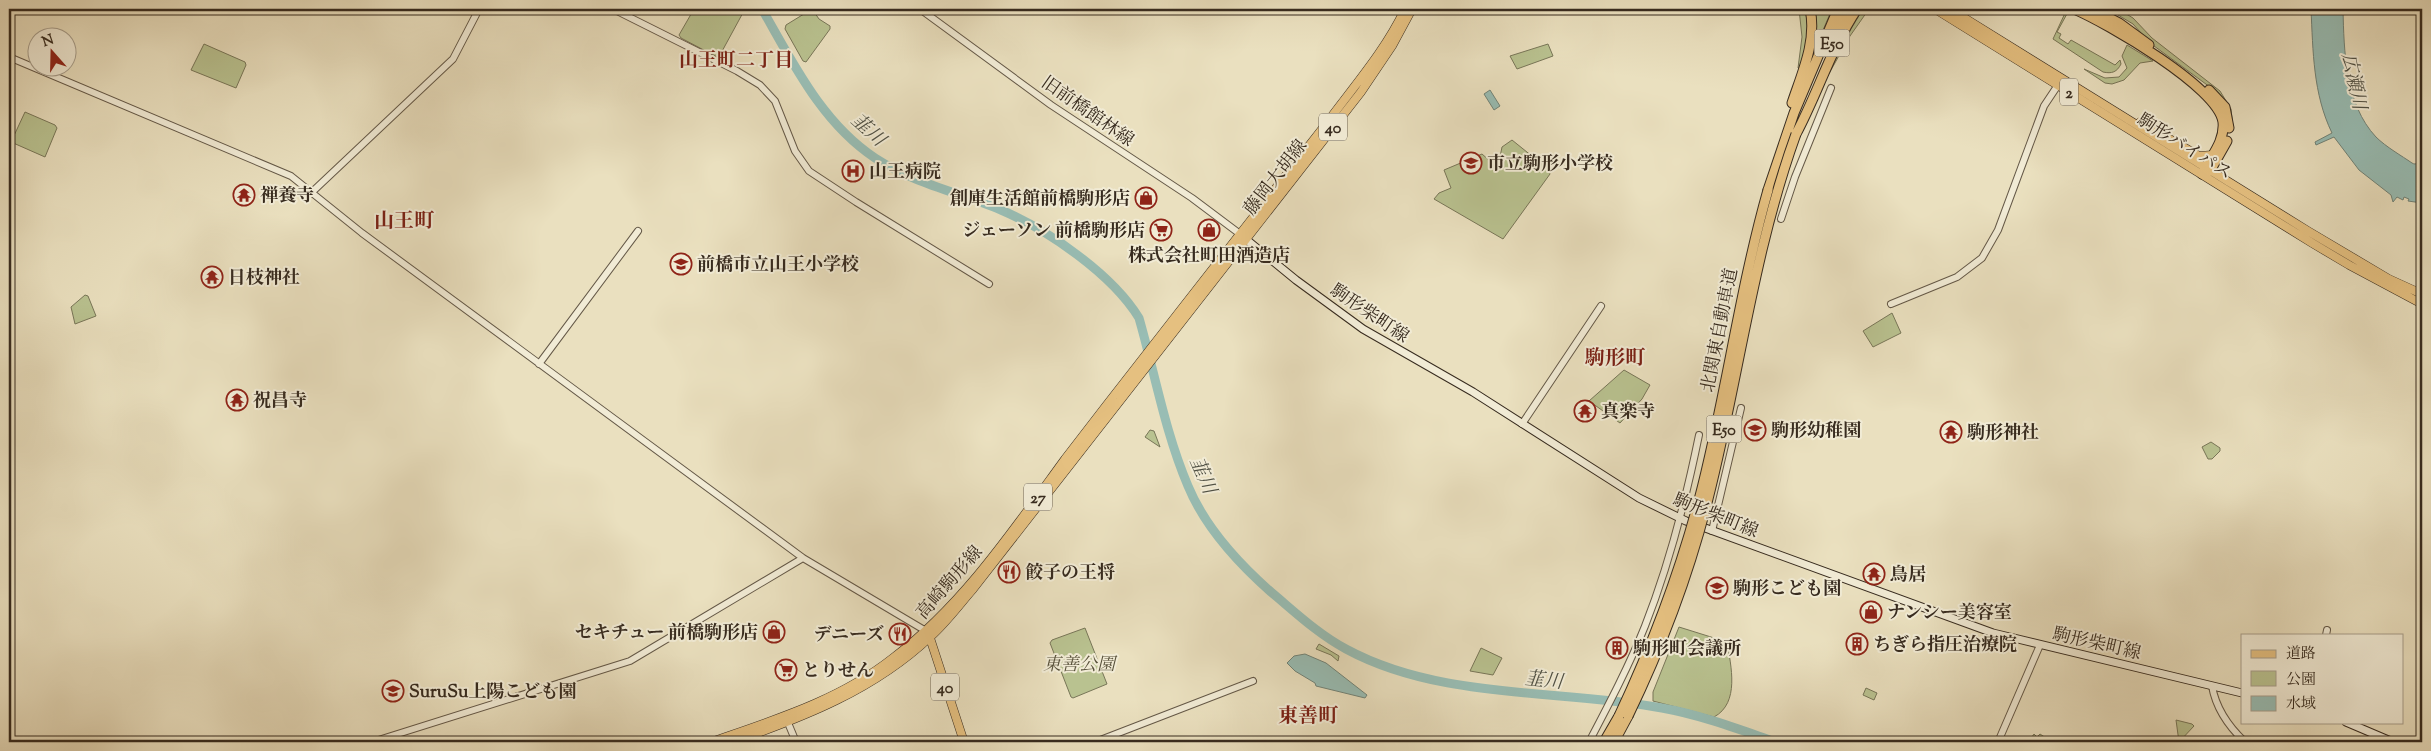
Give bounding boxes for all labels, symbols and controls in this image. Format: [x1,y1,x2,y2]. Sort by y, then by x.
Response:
north arrow [28,28,78,78]
road number: E50 [1814,29,1850,56]
text: N [40,30,57,53]
district label: 山王町二丁目 [679,48,793,75]
water label: 広瀬川 [2333,51,2372,114]
street label: 旧前橋館林線 [1035,71,1139,154]
road number: 2 [2060,78,2078,105]
water label: 韮川 [844,108,892,155]
street label: 駒形バイパス [2131,108,2236,187]
road number: 40 [1319,114,1347,140]
street label: 藤岡大胡線 [1239,135,1315,222]
school or university icon: 市立駒形小学校 [1459,151,1483,175]
place label: 市立駒形小学校 [1487,152,1613,178]
hospital icon: 山王病院 [841,159,865,183]
place label: 山王病院 [869,160,941,186]
temple icon: 禅養寺 [232,183,256,207]
place label: 禅養寺 [260,184,314,210]
shop icon: 創庫生活館前橋駒形店 [1134,186,1158,210]
place label: 創庫生活館前橋駒形店 [950,187,1130,213]
district label: 山王町 [374,208,435,237]
supermarket icon: ジェーソン 前橋駒形店 [1149,218,1173,242]
shop icon: 株式会社町田酒造店 [1197,218,1221,242]
place label: ジェーソン 前橋駒形店 [962,219,1145,245]
place label: 株式会社町田酒造店 [1128,244,1290,270]
school or university icon: 前橋市立山王小学校 [669,252,693,276]
place label: 前橋市立山王小学校 [697,253,859,279]
temple icon: 日枝神社 [200,265,224,289]
place label: 日枝神社 [228,266,300,292]
street label: 北関東自動車道 [1696,266,1746,395]
street label: 駒形柴町線 [1324,279,1413,351]
district label: 駒形町 [1585,345,1646,374]
temple icon: 祝昌寺 [225,388,249,412]
place label: 祝昌寺 [253,389,307,415]
temple icon: 真楽寺 [1573,399,1597,423]
place label: 真楽寺 [1601,400,1655,426]
road number: E50 [1706,416,1742,442]
school or university icon: 駒形幼稚園 [1743,418,1767,442]
place label: 駒形幼稚園 [1771,419,1861,445]
temple icon: 駒形神社 [1939,420,1963,444]
place label: 駒形神社 [1967,421,2039,447]
water label: 韮川 [1182,453,1223,501]
road number: 27 [1024,484,1052,511]
street label: 駒形柴町線 [1669,488,1762,546]
street label: 高崎駒形線 [911,541,990,626]
restaurant icon: 餃子の王将 [997,560,1021,584]
place label: 餃子の王将 [1025,561,1115,587]
temple icon: 鳥居 [1862,562,1886,586]
place label: 鳥居 [1890,563,1926,589]
school or university icon: 駒形こども園 [1705,576,1729,600]
place label: 駒形こども園 [1733,577,1841,603]
shop icon: ナンシー美容室 [1859,600,1883,624]
place label: ナンシー美容室 [1887,601,2012,627]
shop icon: セキチュー 前橋駒形店 [762,620,786,644]
place label: セキチュー 前橋駒形店 [575,621,758,647]
restaurant icon: デニーズ [888,622,912,646]
street label: 駒形柴町線 [2050,622,2143,668]
place label: デニーズ [814,623,884,649]
building icon: ちぎら指圧治療院 [1845,632,1869,656]
place label: ちぎら指圧治療院 [1873,633,2017,659]
legend [2241,634,2404,724]
building icon: 駒形町会議所 [1605,636,1629,660]
place label: 駒形町会議所 [1633,637,1741,663]
text: 道路 [2286,644,2316,665]
park label: 東善公園 [1043,653,1118,679]
supermarket icon: とりせん [774,658,798,682]
place label: とりせん [802,659,874,685]
water label: 韮川 [1523,666,1566,697]
text: 公園 [2286,670,2316,691]
road number: 40 [931,674,959,700]
school or university icon: SuruSu上陽こども園 [381,679,405,703]
place label: SuruSu上陽こども園 [409,680,576,706]
text: 水域 [2286,694,2316,715]
district label: 東善町 [1278,703,1339,732]

